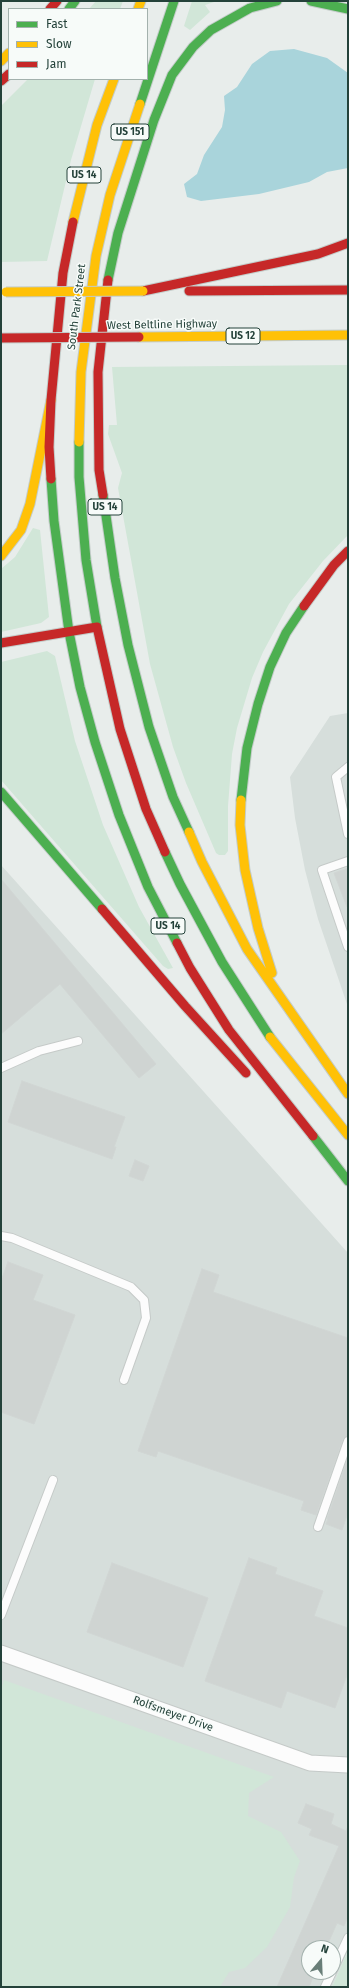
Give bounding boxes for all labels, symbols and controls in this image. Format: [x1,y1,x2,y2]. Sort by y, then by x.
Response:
legend [8,8,148,80]
text: Fast [46,17,68,31]
text: Slow [46,37,72,51]
text: Jam [46,57,66,71]
road number: US 151 [111,124,149,140]
road number: US 14 [67,167,101,183]
street label: South Park Street [65,263,89,351]
street label: West Beltline Highway [107,317,217,333]
road number: US 12 [226,328,260,344]
road number: US 14 [88,499,122,515]
road number: US 14 [151,918,185,934]
street label: Rolfsmeyer Drive [131,1693,215,1735]
north arrow [301,1940,341,1980]
text: N [319,1942,330,1956]

